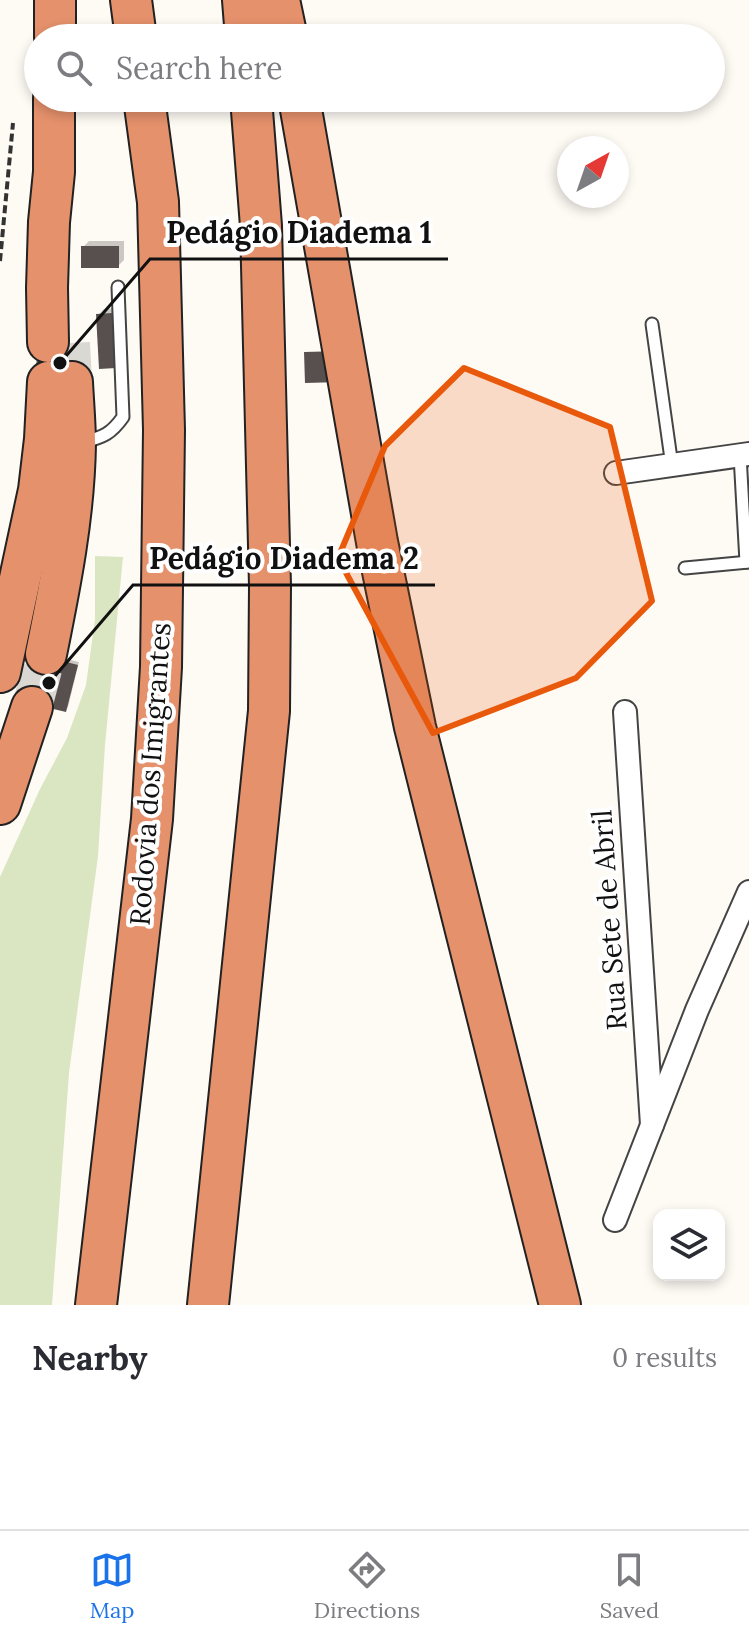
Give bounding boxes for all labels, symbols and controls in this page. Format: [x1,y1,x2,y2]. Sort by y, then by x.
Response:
search box [24,24,725,112]
icon: search [52,46,96,90]
text: Search here [116,49,283,87]
north arrow [557,136,629,208]
callout: Pedágio Diadema 1 [150,205,448,259]
text: Pedágio Diadema 1 [166,213,432,252]
callout: Pedágio Diadema 2 [133,531,435,585]
text: Pedágio Diadema 2 [149,539,419,578]
street label: Rodovia dos Imigrantes [121,621,179,927]
street label: Rua Sete de Abril [583,808,635,1032]
map controls [653,1209,725,1281]
button: layers [653,1209,725,1281]
text: Nearby [32,1336,148,1379]
text: 0 results [612,1341,717,1374]
tab: Map [90,1548,134,1624]
tab: Directions [314,1548,420,1624]
tab: Saved [600,1548,659,1624]

